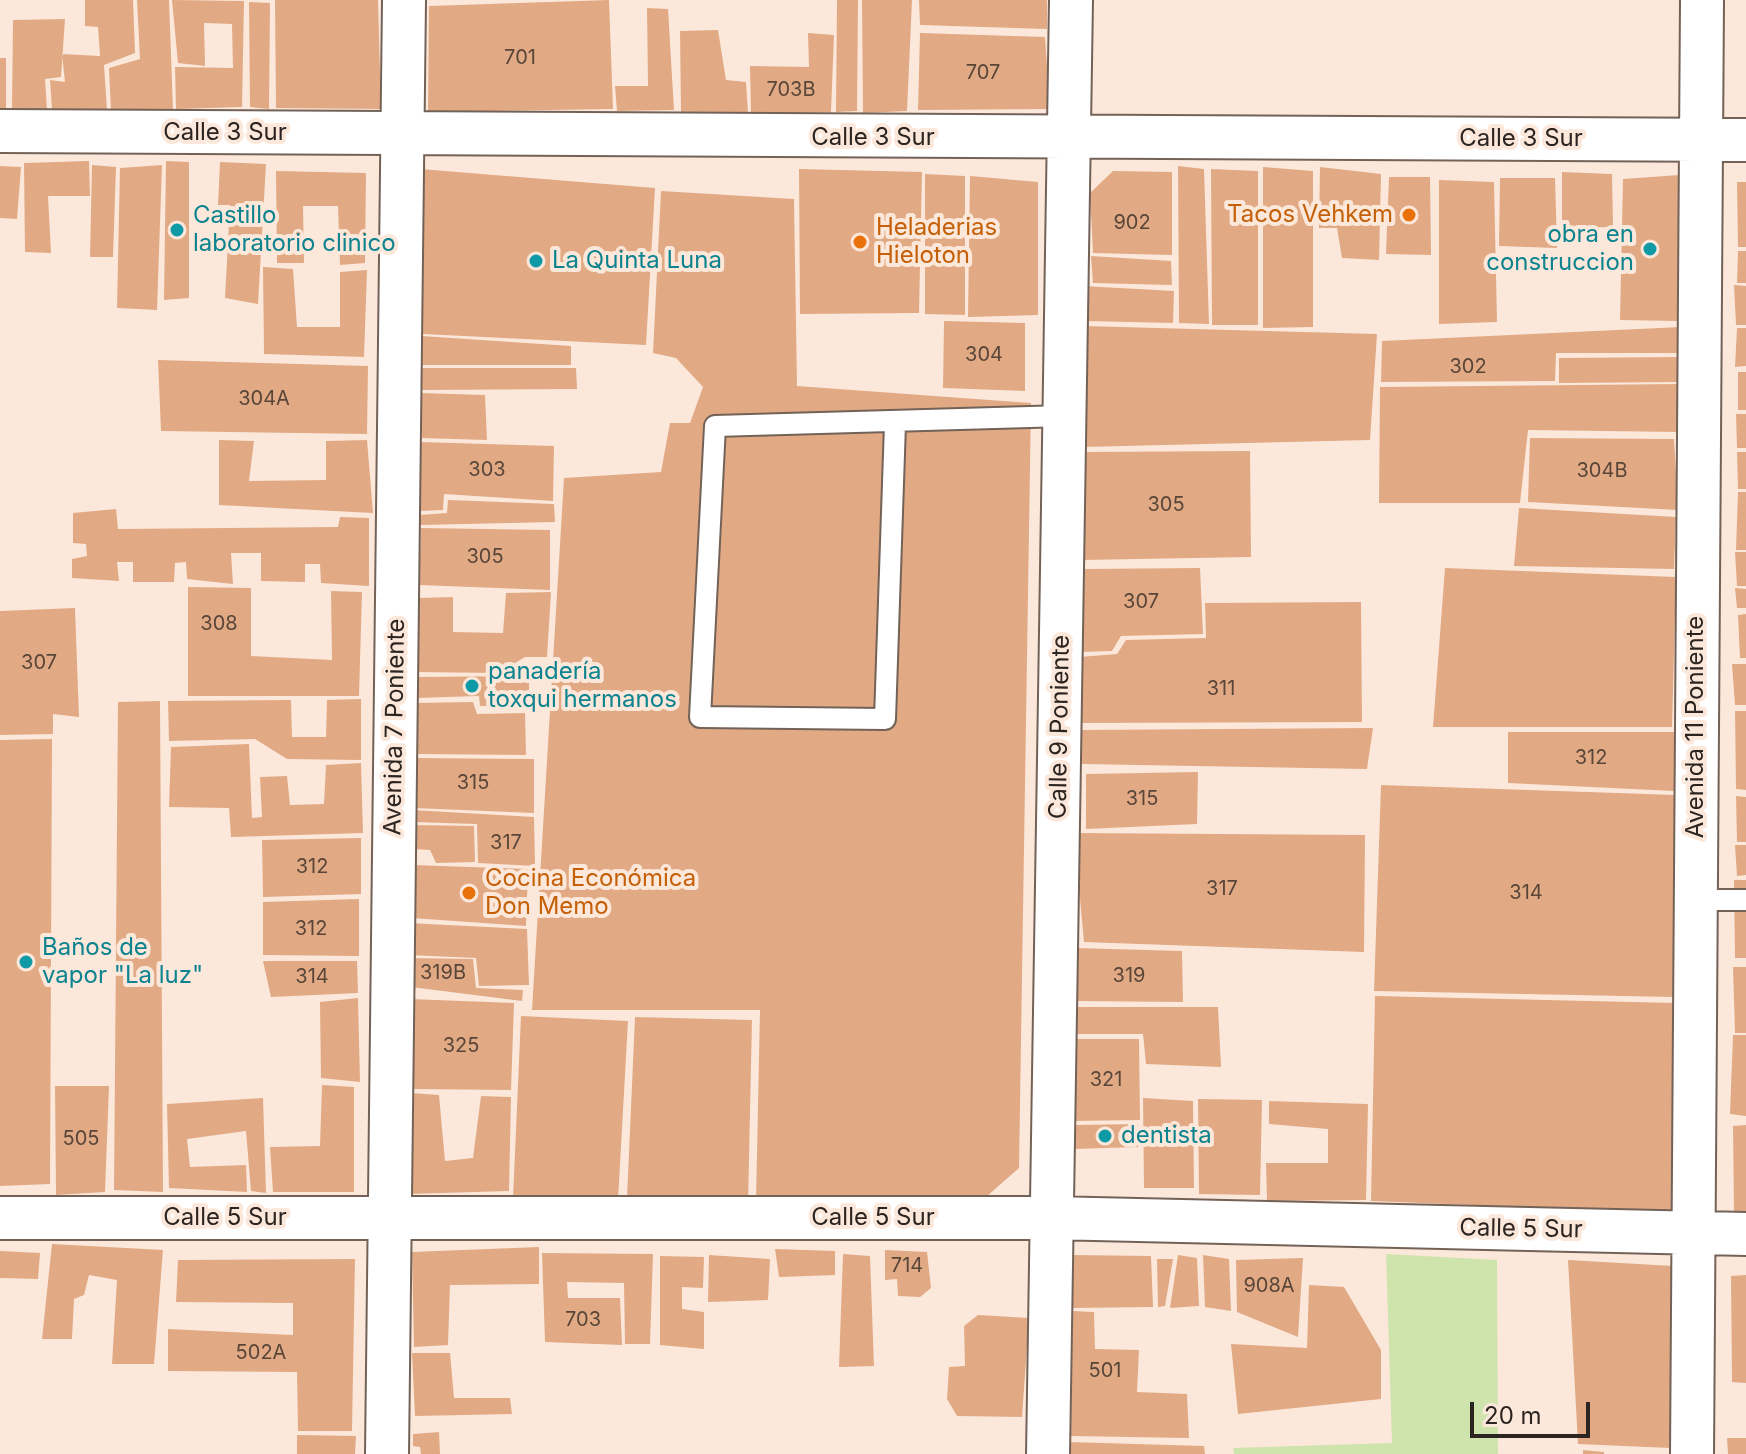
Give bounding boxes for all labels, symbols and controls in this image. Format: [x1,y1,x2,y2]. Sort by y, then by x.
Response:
house number: 701 [504,46,536,70]
house number: 707 [966,61,1000,85]
house number: 703B [766,78,816,102]
street label: Calle 3 Sur [163,119,287,147]
street label: Calle 3 Sur [811,124,935,152]
street label: Calle 3 Sur [1459,125,1583,153]
place label: Tacos Vehkem [1227,201,1393,229]
place label: Castillo laboratorio clinico [193,202,396,258]
marker: Tacos Vehkem [1400,206,1418,224]
house number: 902 [1113,211,1151,235]
place label: Heladerias Hieloton [876,214,997,270]
marker: Castillo laboratorio clinico [168,221,186,239]
place label: obra en construccion [1486,221,1634,277]
marker: Heladerias Hieloton [851,233,869,251]
marker: obra en construccion [1641,240,1659,258]
place label: La Quinta Luna [552,247,722,275]
marker: La Quinta Luna [527,252,545,270]
house number: 304 [965,343,1003,367]
house number: 302 [1449,355,1487,379]
house number: 304A [238,387,290,411]
house number: 303 [468,458,506,482]
house number: 304B [1577,459,1627,483]
house number: 305 [1147,493,1185,517]
house number: 305 [466,545,504,569]
house number: 307 [1123,590,1159,614]
house number: 308 [200,612,238,636]
street label: Avenida 11 Poniente [1682,616,1710,838]
street label: Avenida 7 Poniente [379,618,411,836]
street label: Calle 9 Poniente [1044,635,1076,819]
house number: 307 [21,651,57,675]
place label: panadería toxqui hermanos [488,658,677,714]
marker: panadería toxqui hermanos [463,677,481,695]
house number: 311 [1207,677,1235,701]
house number: 312 [1575,746,1607,770]
house number: 315 [457,771,489,795]
house number: 315 [1126,787,1158,811]
house number: 317 [490,831,522,855]
house number: 312 [296,855,328,879]
place label: Cocina Económica Don Memo [485,865,696,921]
house number: 317 [1206,877,1238,901]
house number: 314 [1509,881,1543,905]
marker: Cocina Económica Don Memo [460,884,478,902]
house number: 312 [295,917,327,941]
place label: Baños de vapor "La luz" [42,934,203,990]
marker: Baños de vapor "La luz" [17,953,35,971]
house number: 319B [420,961,466,985]
house number: 319 [1113,964,1145,988]
house number: 314 [295,965,329,989]
house number: 325 [443,1034,479,1058]
house number: 321 [1090,1068,1122,1092]
place label: dentista [1121,1122,1212,1150]
house number: 505 [63,1127,99,1151]
marker: dentista [1096,1127,1114,1145]
street label: Calle 5 Sur [163,1204,287,1232]
street label: Calle 5 Sur [811,1204,935,1232]
street label: Calle 5 Sur [1459,1214,1583,1244]
house number: 714 [891,1254,923,1278]
house number: 908A [1243,1274,1295,1298]
house number: 703 [565,1308,601,1332]
house number: 502A [236,1341,286,1365]
house number: 501 [1089,1359,1121,1383]
scale bar [1474,1386,1594,1436]
text: 20 m [1484,1401,1542,1430]

